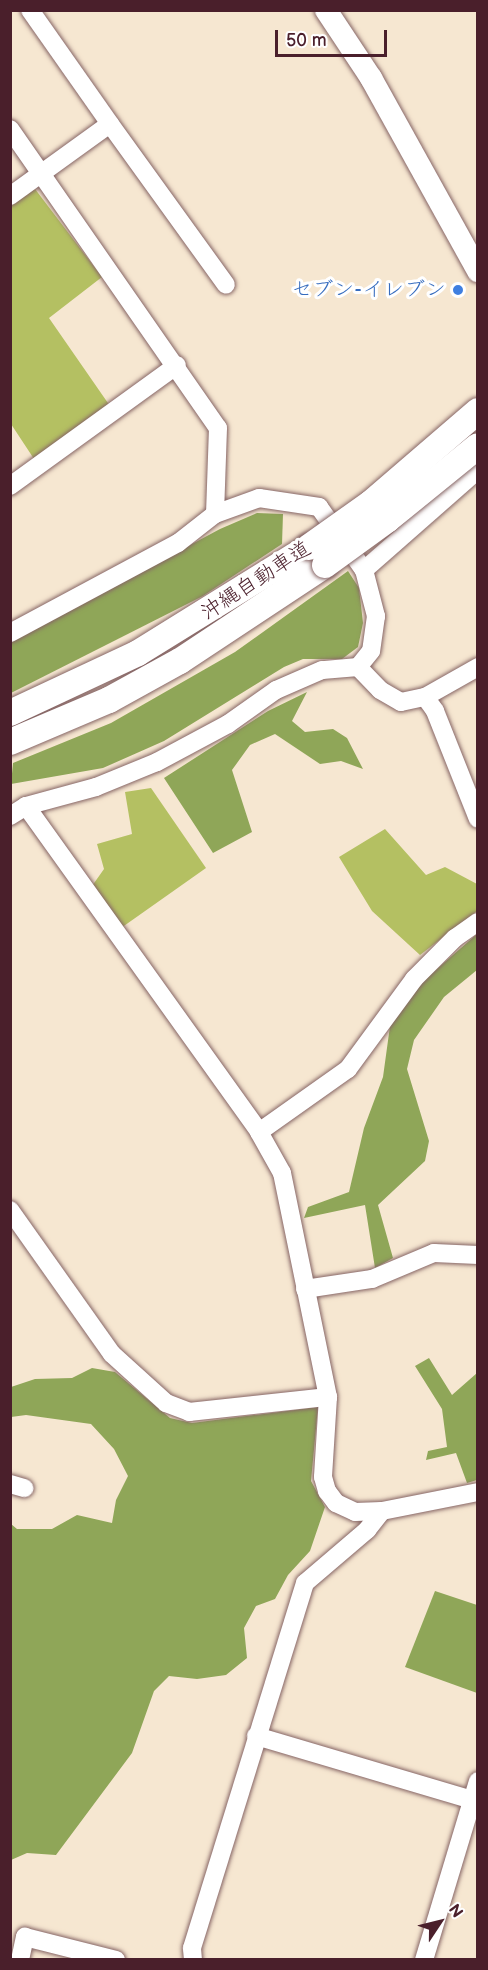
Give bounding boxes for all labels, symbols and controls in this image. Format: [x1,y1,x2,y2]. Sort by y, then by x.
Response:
scale bar [278,18,390,56]
text: 50 m [286,30,327,51]
place label: セブン-イレブン [291,277,446,303]
marker: セブン-イレブン [451,283,465,297]
street label: 沖縄自動車道 [196,536,316,626]
north arrow [410,1892,470,1952]
text: N [444,1901,466,1922]

